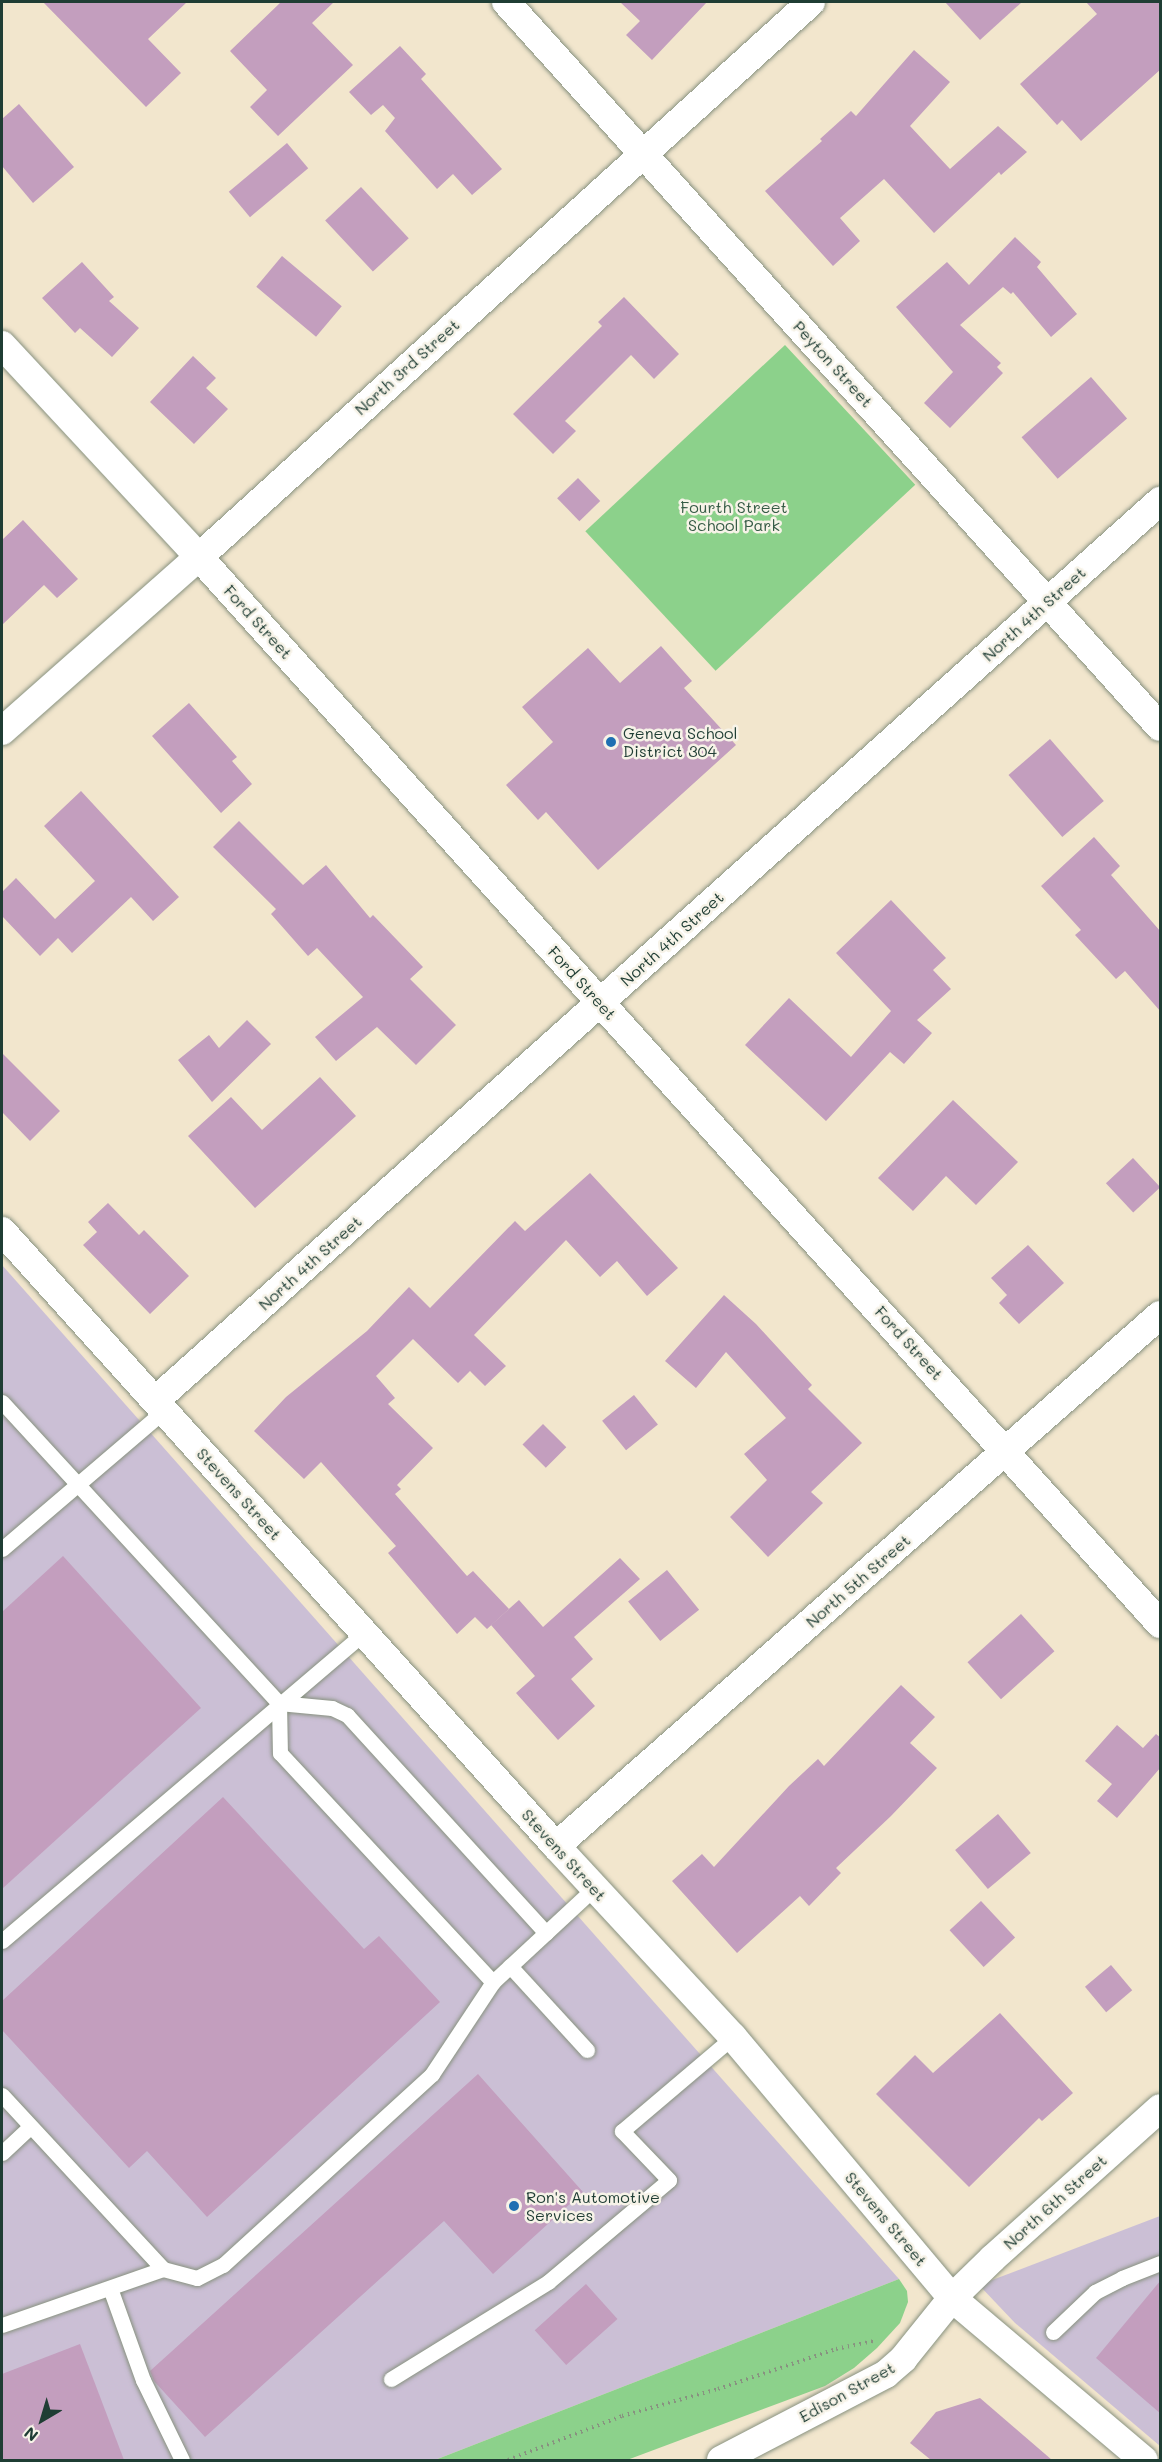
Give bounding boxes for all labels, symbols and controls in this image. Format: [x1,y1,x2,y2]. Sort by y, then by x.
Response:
street label: North 3rd Street [351,315,463,419]
street label: Peyton Street [789,317,877,411]
park label: Fourth Street School Park [680,497,788,535]
street label: North 4th Street [979,563,1089,665]
street label: Ford Street [220,581,296,663]
place label: Geneva School District 304 [623,723,738,761]
marker: Geneva School District 304 [604,735,618,749]
street label: North 4th Street [617,888,727,990]
street label: Ford Street [544,942,620,1024]
street label: North 4th Street [255,1212,365,1314]
street label: Ford Street [871,1302,947,1384]
street label: Stevens Street [193,1444,285,1544]
street label: North 5th Street [802,1530,914,1632]
street label: Stevens Street [518,1805,610,1905]
street label: North 6th Street [999,2151,1111,2253]
street label: Stevens Street [841,2168,931,2270]
place label: Ron's Automotive Services [526,2187,660,2225]
marker: Ron's Automotive Services [507,2199,521,2213]
street label: Edison Street [796,2358,898,2426]
north arrow [12,2390,72,2450]
text: N [19,2423,42,2447]

